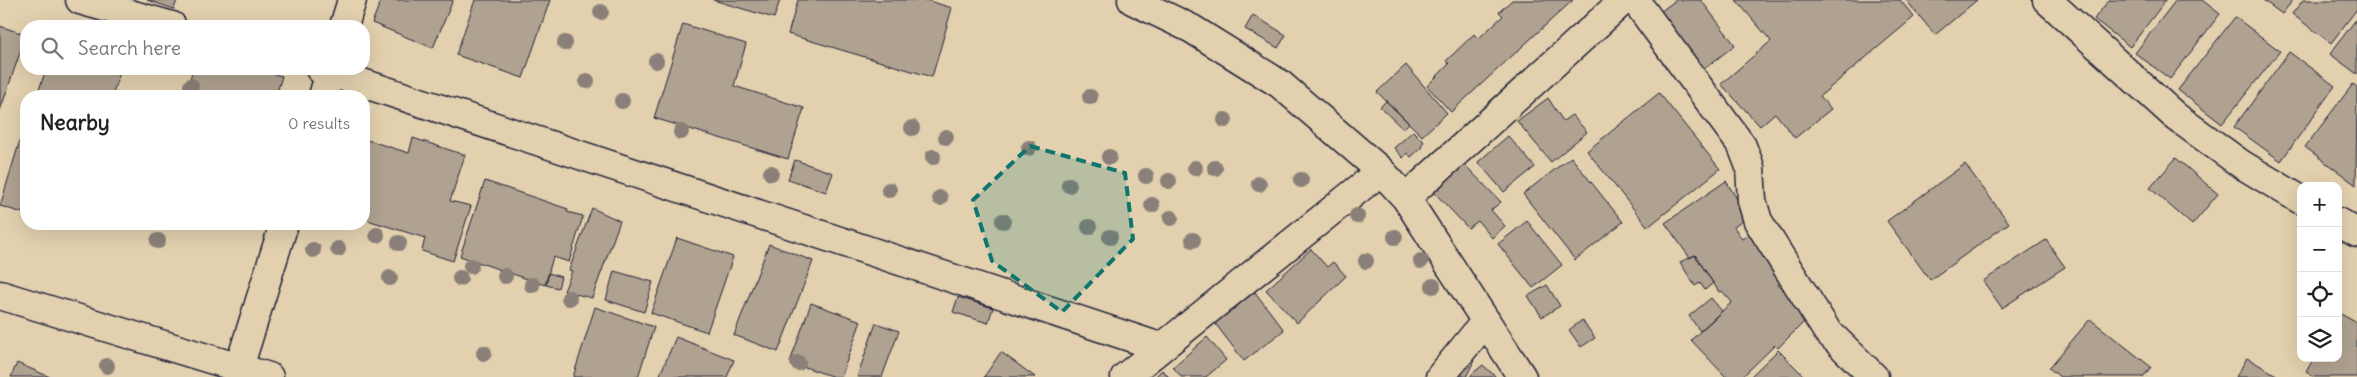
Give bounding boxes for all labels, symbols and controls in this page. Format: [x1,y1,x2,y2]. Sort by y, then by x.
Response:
search box [20,20,370,75]
icon: search [38,34,66,62]
text: Search here [78,36,181,60]
text: Nearby [40,109,110,136]
text: 0 results [288,113,350,133]
map controls [2297,182,2342,362]
button: + [2297,182,2342,227]
button: − [2297,227,2342,272]
button: locate [2297,272,2342,317]
button: layers [2297,317,2342,362]

